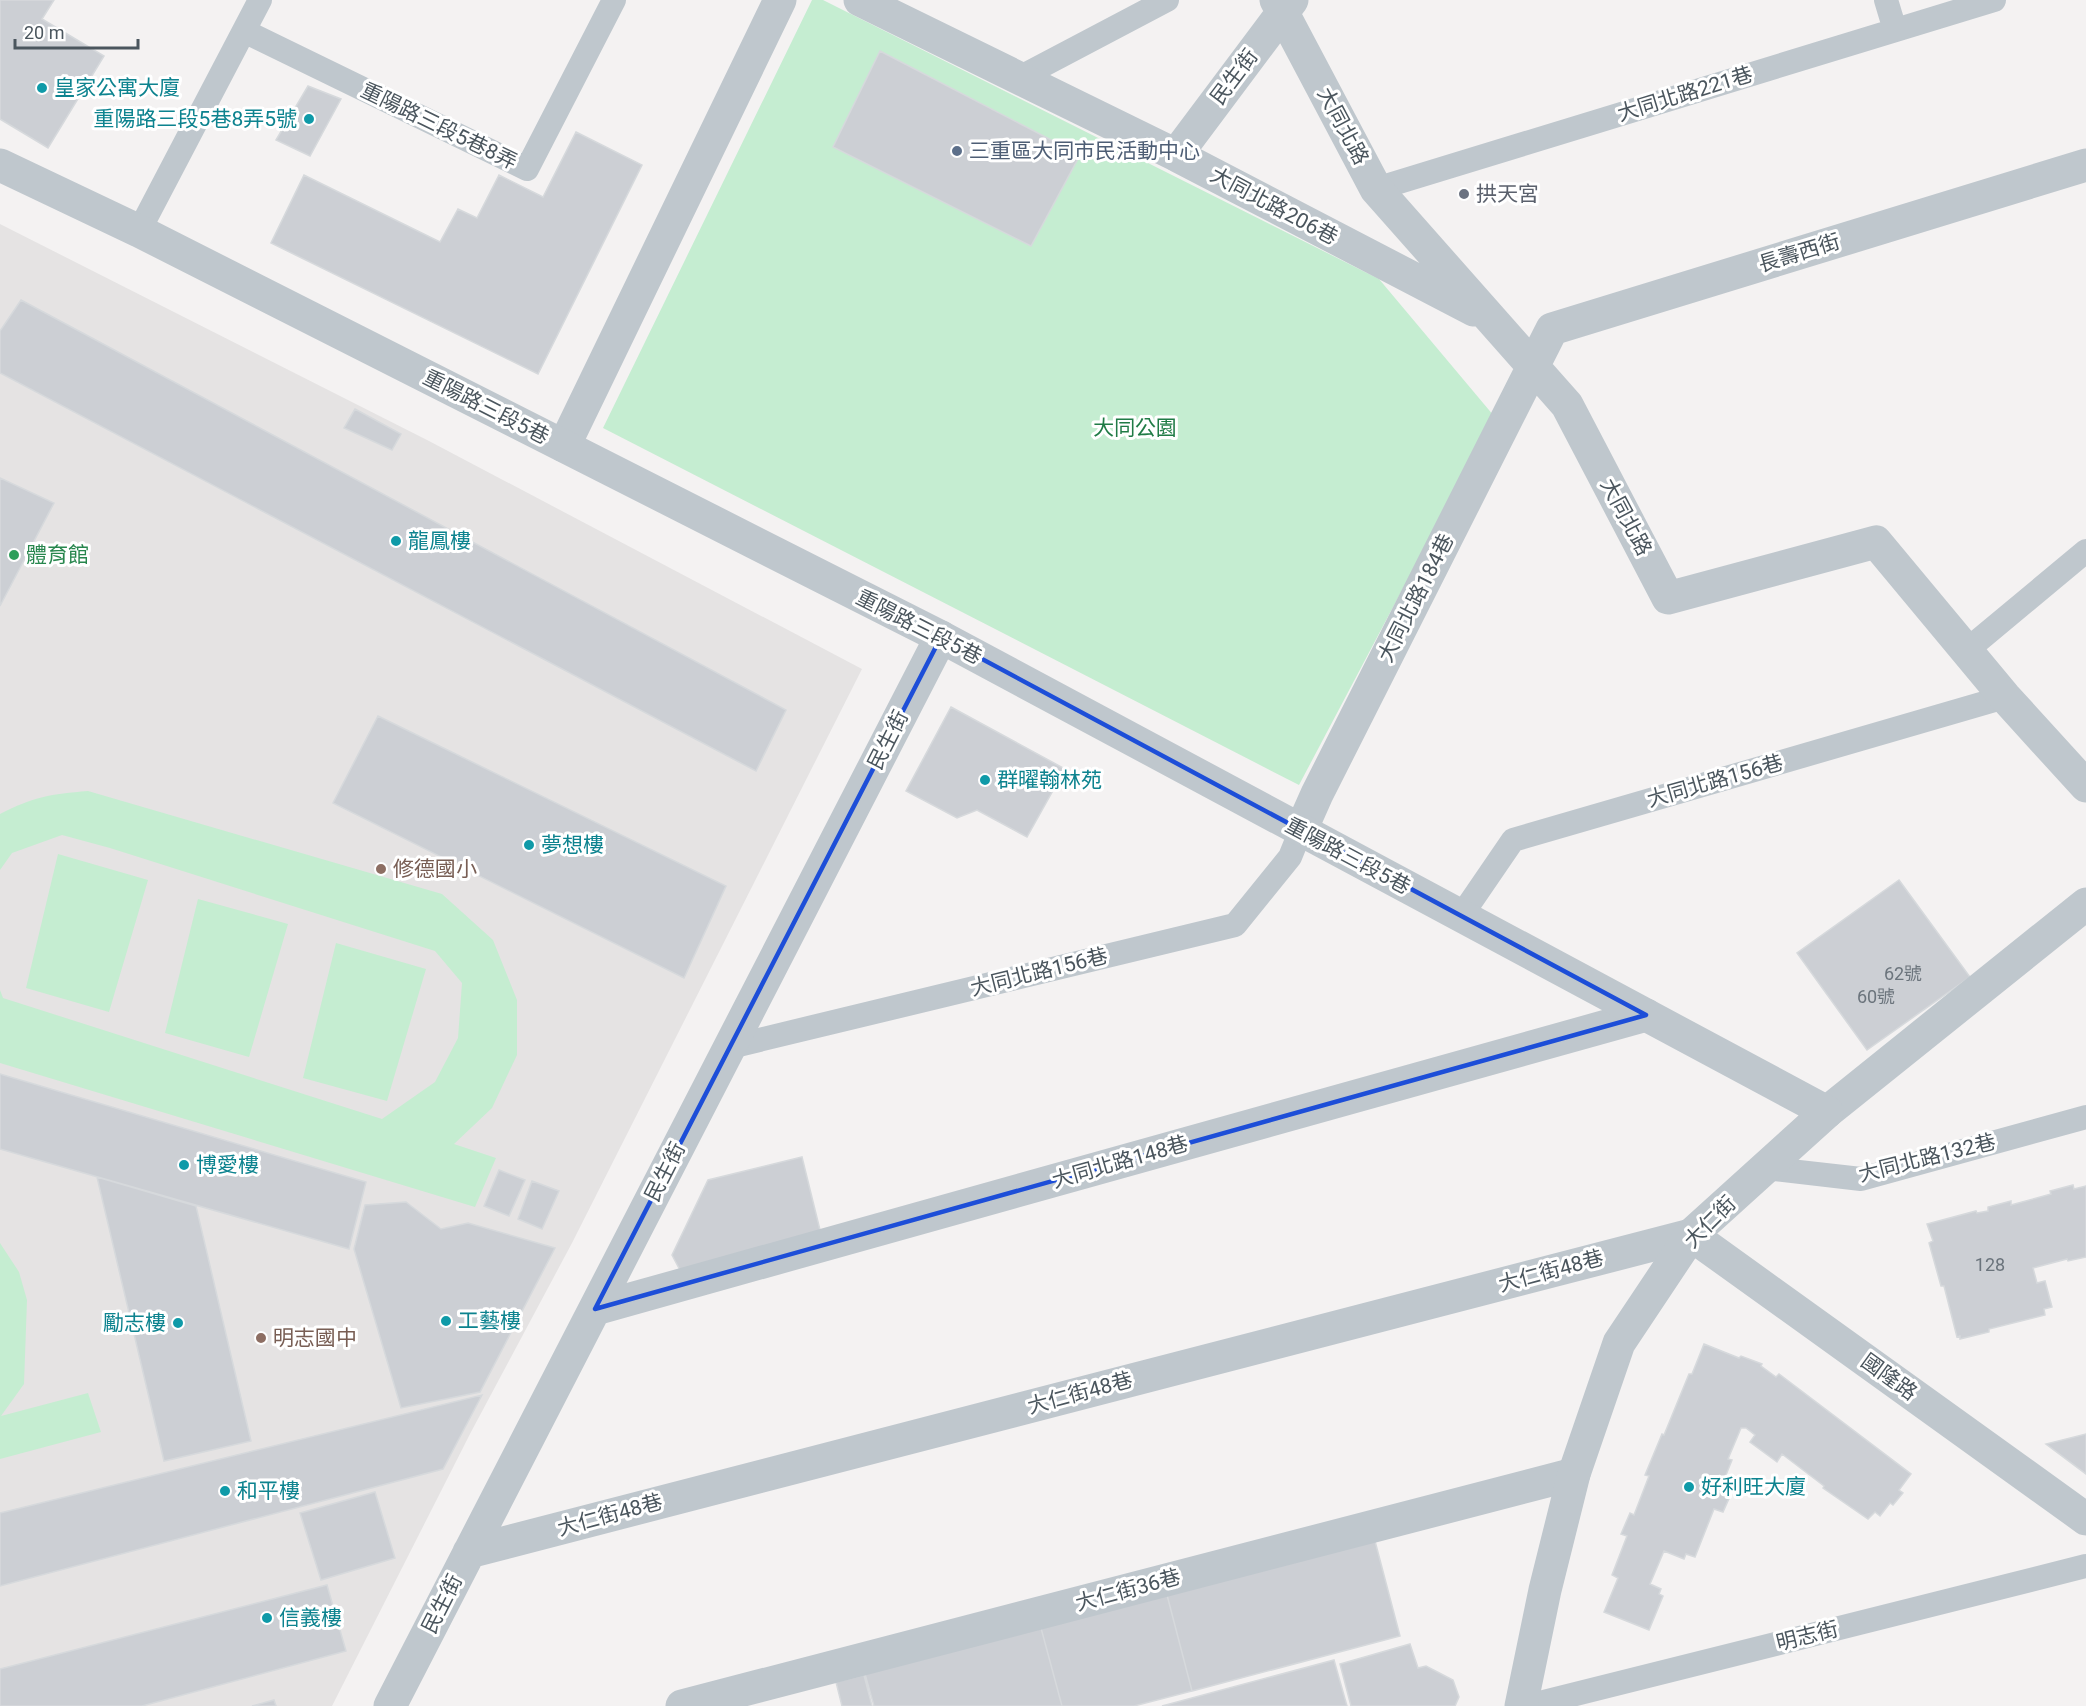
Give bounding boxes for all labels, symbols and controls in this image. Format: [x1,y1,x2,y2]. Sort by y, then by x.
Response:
scale bar [15,12,138,50]
text: 20 m [24,22,64,43]
street label: 民生街 [1205,45,1263,109]
street label: 大同北路221巷 [1614,62,1756,126]
place label: 皇家公寓大廈 [54,76,180,100]
street label: 重陽路三段5巷8弄 [357,78,521,174]
marker: 皇家公寓大廈 [35,81,49,95]
street label: 大同北路 [1313,83,1373,169]
place label: 重陽路三段5巷8弄5號 [94,107,297,131]
marker: 重陽路三段5巷8弄5號 [302,112,316,126]
place label: 三重區大同市民活動中心 [969,139,1200,163]
marker: 三重區大同市民活動中心 [950,144,964,158]
street label: 大同北路206巷 [1206,162,1342,250]
place label: 拱天宮 [1476,182,1539,206]
marker: 拱天宮 [1457,187,1471,201]
street label: 長壽西街 [1755,229,1843,277]
street label: 重陽路三段5巷 [419,365,553,449]
park label: 大同公園 [1093,416,1177,440]
street label: 大同北路 [1596,474,1656,560]
place label: 龍鳳樓 [408,529,471,553]
street label: 大同北路184巷 [1373,530,1459,666]
marker: 龍鳳樓 [389,534,403,548]
place label: 體育館 [26,543,89,567]
marker: 體育館 [7,548,21,562]
street label: 重陽路三段5巷 [852,585,986,669]
street label: 民生街 [863,706,913,774]
street label: 大同北路156巷 [1644,750,1786,812]
place label: 群曜翰林苑 [997,768,1102,792]
marker: 群曜翰林苑 [978,773,992,787]
street label: 重陽路三段5巷 [1282,813,1414,899]
place label: 夢想樓 [541,833,604,857]
marker: 夢想樓 [522,838,536,852]
place label: 修德國小 [393,857,477,881]
marker: 修德國小 [374,862,388,876]
street label: 大同北路156巷 [968,943,1110,1001]
house number: 62號 [1884,963,1922,984]
house number: 60號 [1857,986,1895,1007]
street label: 大同北路132巷 [1856,1129,1998,1187]
street label: 大同北路148巷 [1049,1131,1191,1193]
street label: 民生街 [640,1138,690,1206]
place label: 博愛樓 [196,1153,259,1177]
marker: 博愛樓 [177,1158,191,1172]
street label: 大仁街 [1679,1191,1741,1253]
street label: 大仁街48巷 [1496,1245,1606,1297]
house number: 128 [1975,1254,2005,1275]
place label: 工藝樓 [458,1309,521,1333]
place label: 勵志樓 [103,1311,166,1335]
marker: 工藝樓 [439,1314,453,1328]
marker: 勵志樓 [171,1316,185,1330]
place label: 明志國中 [273,1326,357,1350]
marker: 明志國中 [254,1331,268,1345]
street label: 國隆路 [1856,1349,1922,1405]
street label: 大仁街48巷 [1025,1367,1135,1419]
place label: 好利旺大廈 [1701,1475,1806,1499]
place label: 和平樓 [237,1479,300,1503]
marker: 好利旺大廈 [1682,1480,1696,1494]
marker: 和平樓 [218,1484,232,1498]
street label: 大仁街48巷 [555,1489,665,1541]
street label: 大仁街36巷 [1073,1564,1183,1616]
street label: 民生街 [417,1570,467,1638]
place label: 信義樓 [279,1606,342,1630]
marker: 信義樓 [260,1611,274,1625]
street label: 明志街 [1774,1617,1840,1655]

